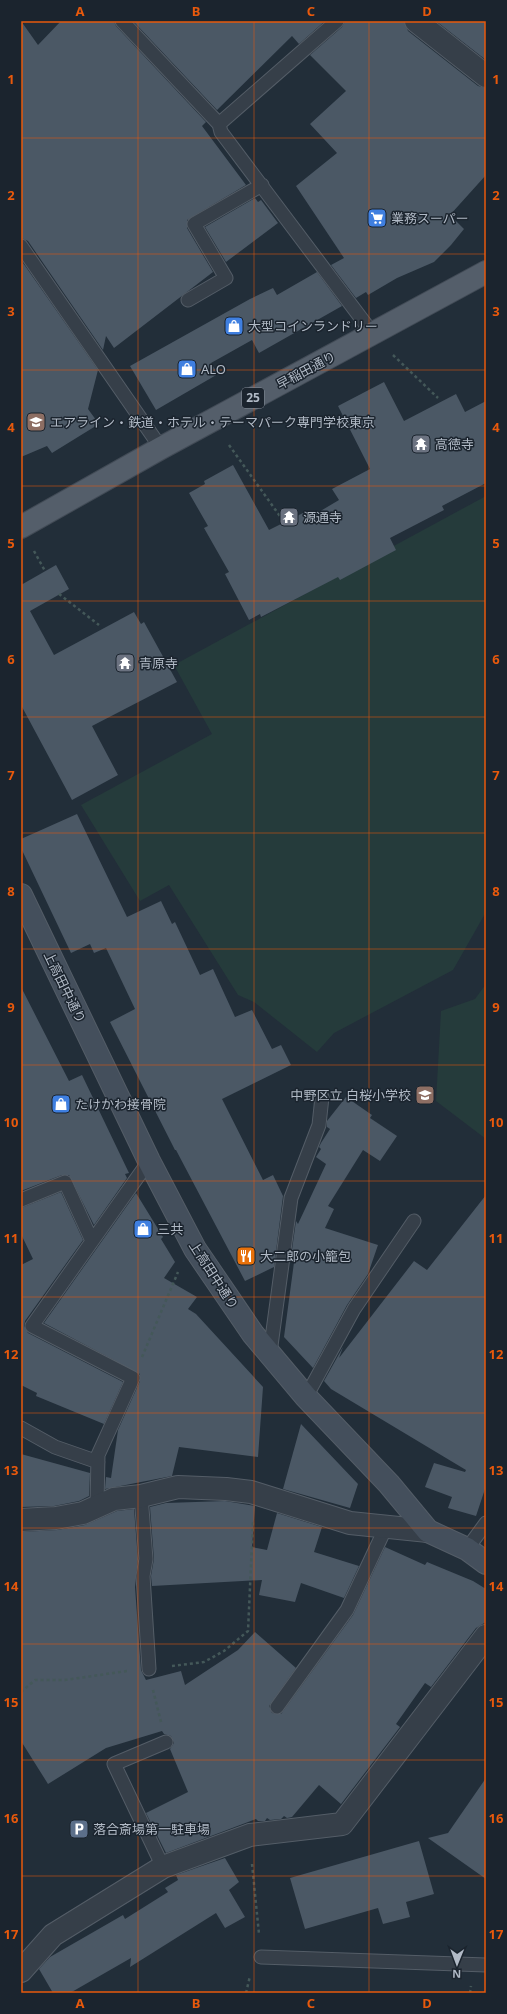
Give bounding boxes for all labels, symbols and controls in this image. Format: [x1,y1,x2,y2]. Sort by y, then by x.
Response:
text: A [76,2,85,20]
text: B [192,2,200,20]
text: C [307,2,315,20]
text: D [422,2,432,20]
text: 1 [7,70,15,88]
text: 1 [492,70,500,88]
text: 2 [7,186,15,204]
text: 2 [492,186,500,204]
supermarket icon: 業務スーパー [366,207,388,229]
place label: 業務スーパー [391,209,469,227]
text: 3 [7,302,15,320]
text: 3 [492,302,500,320]
shop icon: 大型コインランドリー [223,315,245,337]
place label: 大型コインランドリー [248,317,378,335]
street label: 早稲田通り [273,347,339,393]
shop icon: ALO [176,358,198,380]
place label: ALO [201,360,226,378]
road number: 25 [242,388,264,408]
school or university icon: エアライン・鉄道・ホテル・テーマパーク専門学校東京 [25,411,47,433]
place label: エアライン・鉄道・ホテル・テーマパーク専門学校東京 [50,413,375,431]
text: 4 [7,418,15,436]
text: 4 [492,418,500,436]
temple icon: 高徳寺 [410,433,432,455]
place label: 高徳寺 [435,435,474,453]
temple icon: 源通寺 [278,506,300,528]
place label: 源通寺 [303,508,342,526]
text: 5 [7,534,15,552]
text: 5 [492,534,500,552]
text: 6 [7,650,15,668]
text: 6 [492,650,500,668]
temple icon: 青原寺 [114,652,136,674]
place label: 青原寺 [139,654,178,672]
text: 7 [7,766,15,784]
text: 7 [492,766,500,784]
text: 8 [7,882,15,900]
text: 8 [492,882,500,900]
street label: 上高田中通り [40,948,90,1026]
text: 9 [7,998,15,1016]
text: 9 [492,998,500,1016]
school or university icon: 中野区立 白桜小学校 [414,1084,436,1106]
place label: 中野区立 白桜小学校 [291,1086,411,1104]
shop icon: たけかわ接骨院 [50,1093,72,1115]
place label: たけかわ接骨院 [75,1095,166,1113]
text: 10 [4,1113,18,1131]
text: 10 [489,1113,503,1131]
shop icon: 三共 [132,1218,154,1240]
place label: 三共 [157,1220,183,1238]
text: 11 [4,1229,18,1247]
text: 11 [489,1229,503,1247]
street label: 上高田中通り [185,1237,243,1313]
restaurant icon: 大二郎の小籠包 [235,1245,257,1267]
place label: 大二郎の小籠包 [260,1247,351,1265]
text: 12 [4,1345,18,1363]
text: 12 [489,1345,503,1363]
text: 13 [4,1461,18,1479]
text: 13 [489,1461,503,1479]
text: 14 [4,1577,19,1595]
text: 14 [489,1577,504,1595]
text: 15 [4,1693,18,1711]
text: 15 [489,1693,503,1711]
text: 16 [4,1809,18,1827]
text: 16 [489,1809,503,1827]
parking icon: 落合斎場第一駐車場 [68,1818,90,1840]
place label: 落合斎場第一駐車場 [93,1820,210,1838]
text: 17 [4,1925,18,1943]
text: 17 [489,1925,503,1943]
north arrow [437,1944,477,1984]
text: N [452,1967,461,1982]
text: A [76,1994,85,2012]
text: B [192,1994,200,2012]
text: C [307,1994,315,2012]
text: D [422,1994,432,2012]

